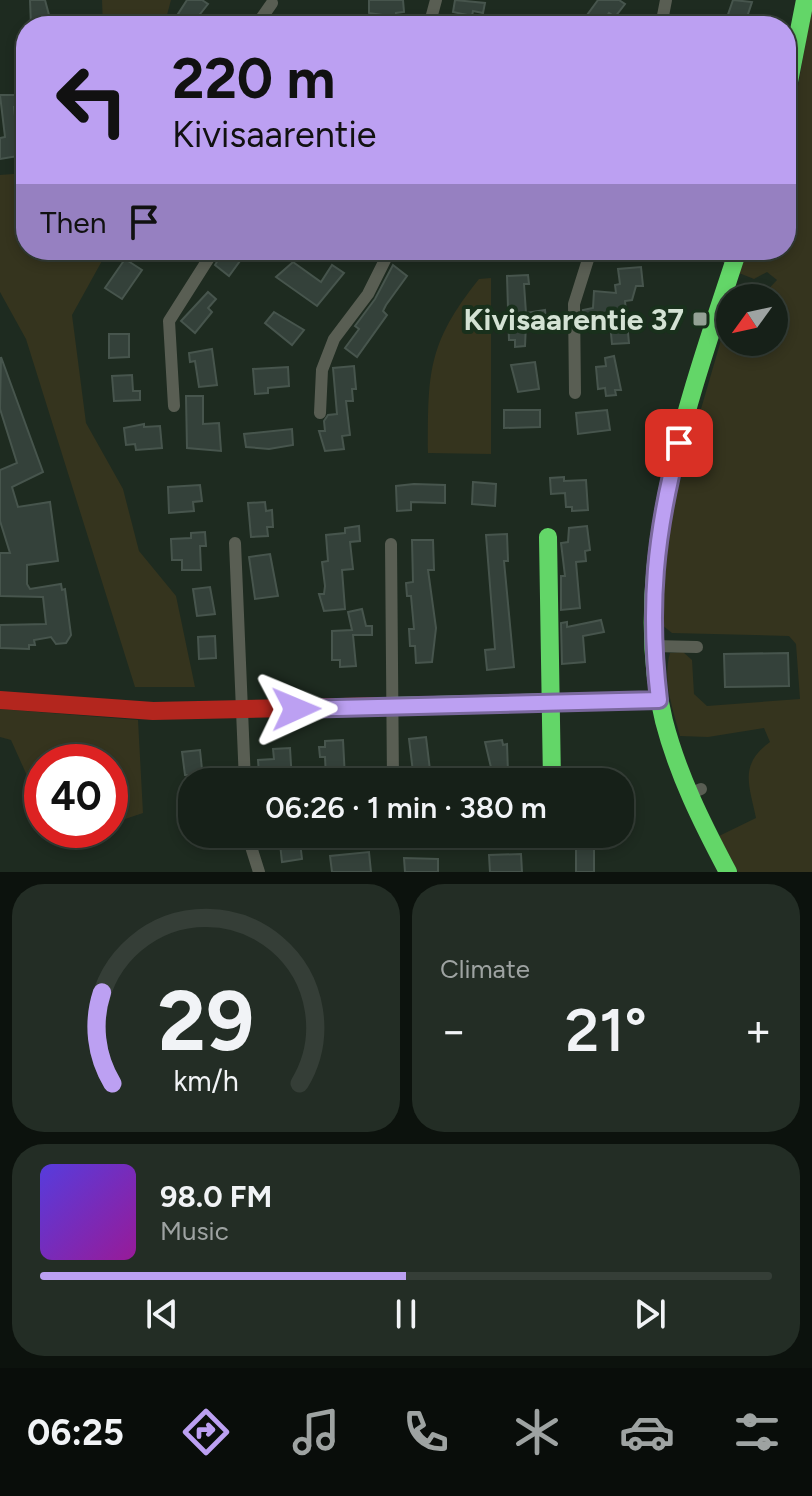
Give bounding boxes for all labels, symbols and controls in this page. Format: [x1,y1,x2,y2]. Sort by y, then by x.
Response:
text: 220 m [172,45,335,112]
icon: left [40,48,144,152]
text: Kivisaarentie [172,113,376,156]
icon: arrive [122,200,166,244]
text: Then [40,204,106,241]
north arrow [716,284,788,356]
map controls [716,284,788,356]
place label: Kivisaarentie 37 [464,301,684,338]
marker: Kivisaarentie 37 [691,310,709,328]
pin [645,409,713,477]
icon: arrive [657,421,701,465]
position arrow [254,667,338,751]
speed limit sign: 40 [24,744,128,848]
text: 06:26 · 1 min · 380 m [265,789,547,826]
text: Climate [440,953,530,985]
text: 29 [158,971,254,1071]
text: 21° [565,994,647,1066]
text: − [440,1004,467,1057]
text: + [745,1004,772,1057]
text: km/h [173,1064,239,1098]
text: 98.0 FM [160,1178,272,1215]
text: Music [160,1215,229,1247]
icon: previous [140,1292,184,1336]
icon: pause [384,1292,428,1336]
icon: next [628,1292,672,1336]
icon: directions [178,1404,234,1460]
icon: music [288,1404,344,1460]
icon: phone [398,1404,454,1460]
icon: climate [509,1404,565,1460]
icon: car [619,1404,675,1460]
icon: filters [729,1404,785,1460]
text: 06:25 [27,1411,124,1454]

